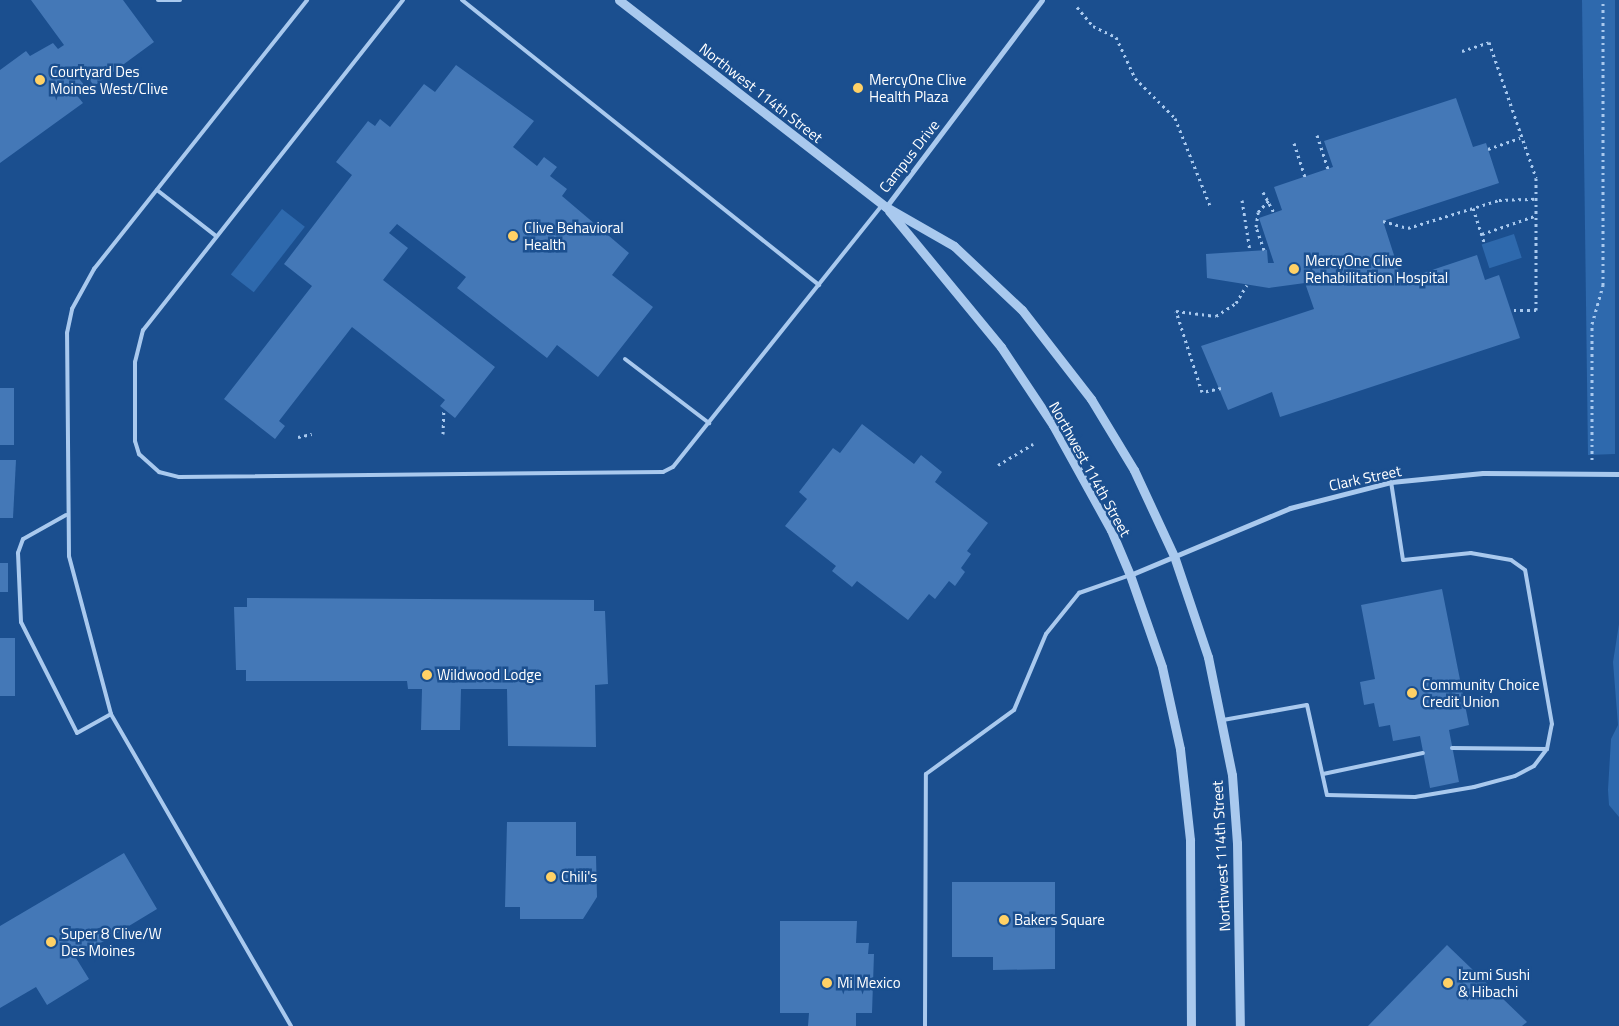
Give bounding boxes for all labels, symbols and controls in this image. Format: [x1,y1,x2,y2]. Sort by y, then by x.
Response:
street label: Northwest 114th Street [696,39,826,147]
place label: Courtyard Des Moines West/Clive [50,62,168,97]
place label: MercyOne Clive Health Plaza [869,70,966,105]
marker: Courtyard Des Moines West/Clive [34,74,46,86]
marker: MercyOne Clive Health Plaza [851,81,865,95]
street label: Campus Drive [875,116,943,196]
place label: Clive Behavioral Health [524,218,624,253]
marker: Clive Behavioral Health [506,229,520,243]
place label: MercyOne Clive Rehabilitation Hospital [1305,251,1448,286]
marker: MercyOne Clive Rehabilitation Hospital [1287,262,1301,276]
street label: Northwest 114th Street [1045,398,1135,540]
street label: Clark Street [1327,462,1403,494]
place label: Wildwood Lodge [437,666,542,684]
marker: Wildwood Lodge [421,669,433,681]
place label: Community Choice Credit Union [1422,675,1540,710]
marker: Community Choice Credit Union [1406,687,1418,699]
street label: Northwest 114th Street [1208,780,1234,932]
place label: Chili's [561,868,597,886]
marker: Chili's [545,871,557,883]
place label: Bakers Square [1014,911,1105,929]
marker: Bakers Square [998,914,1010,926]
place label: Super 8 Clive/W Des Moines [61,924,162,959]
marker: Super 8 Clive/W Des Moines [45,936,57,948]
place label: Izumi Sushi & Hibachi [1458,965,1530,1000]
place label: Mi Mexico [837,974,901,992]
marker: Mi Mexico [821,977,833,989]
marker: Izumi Sushi & Hibachi [1442,977,1454,989]

